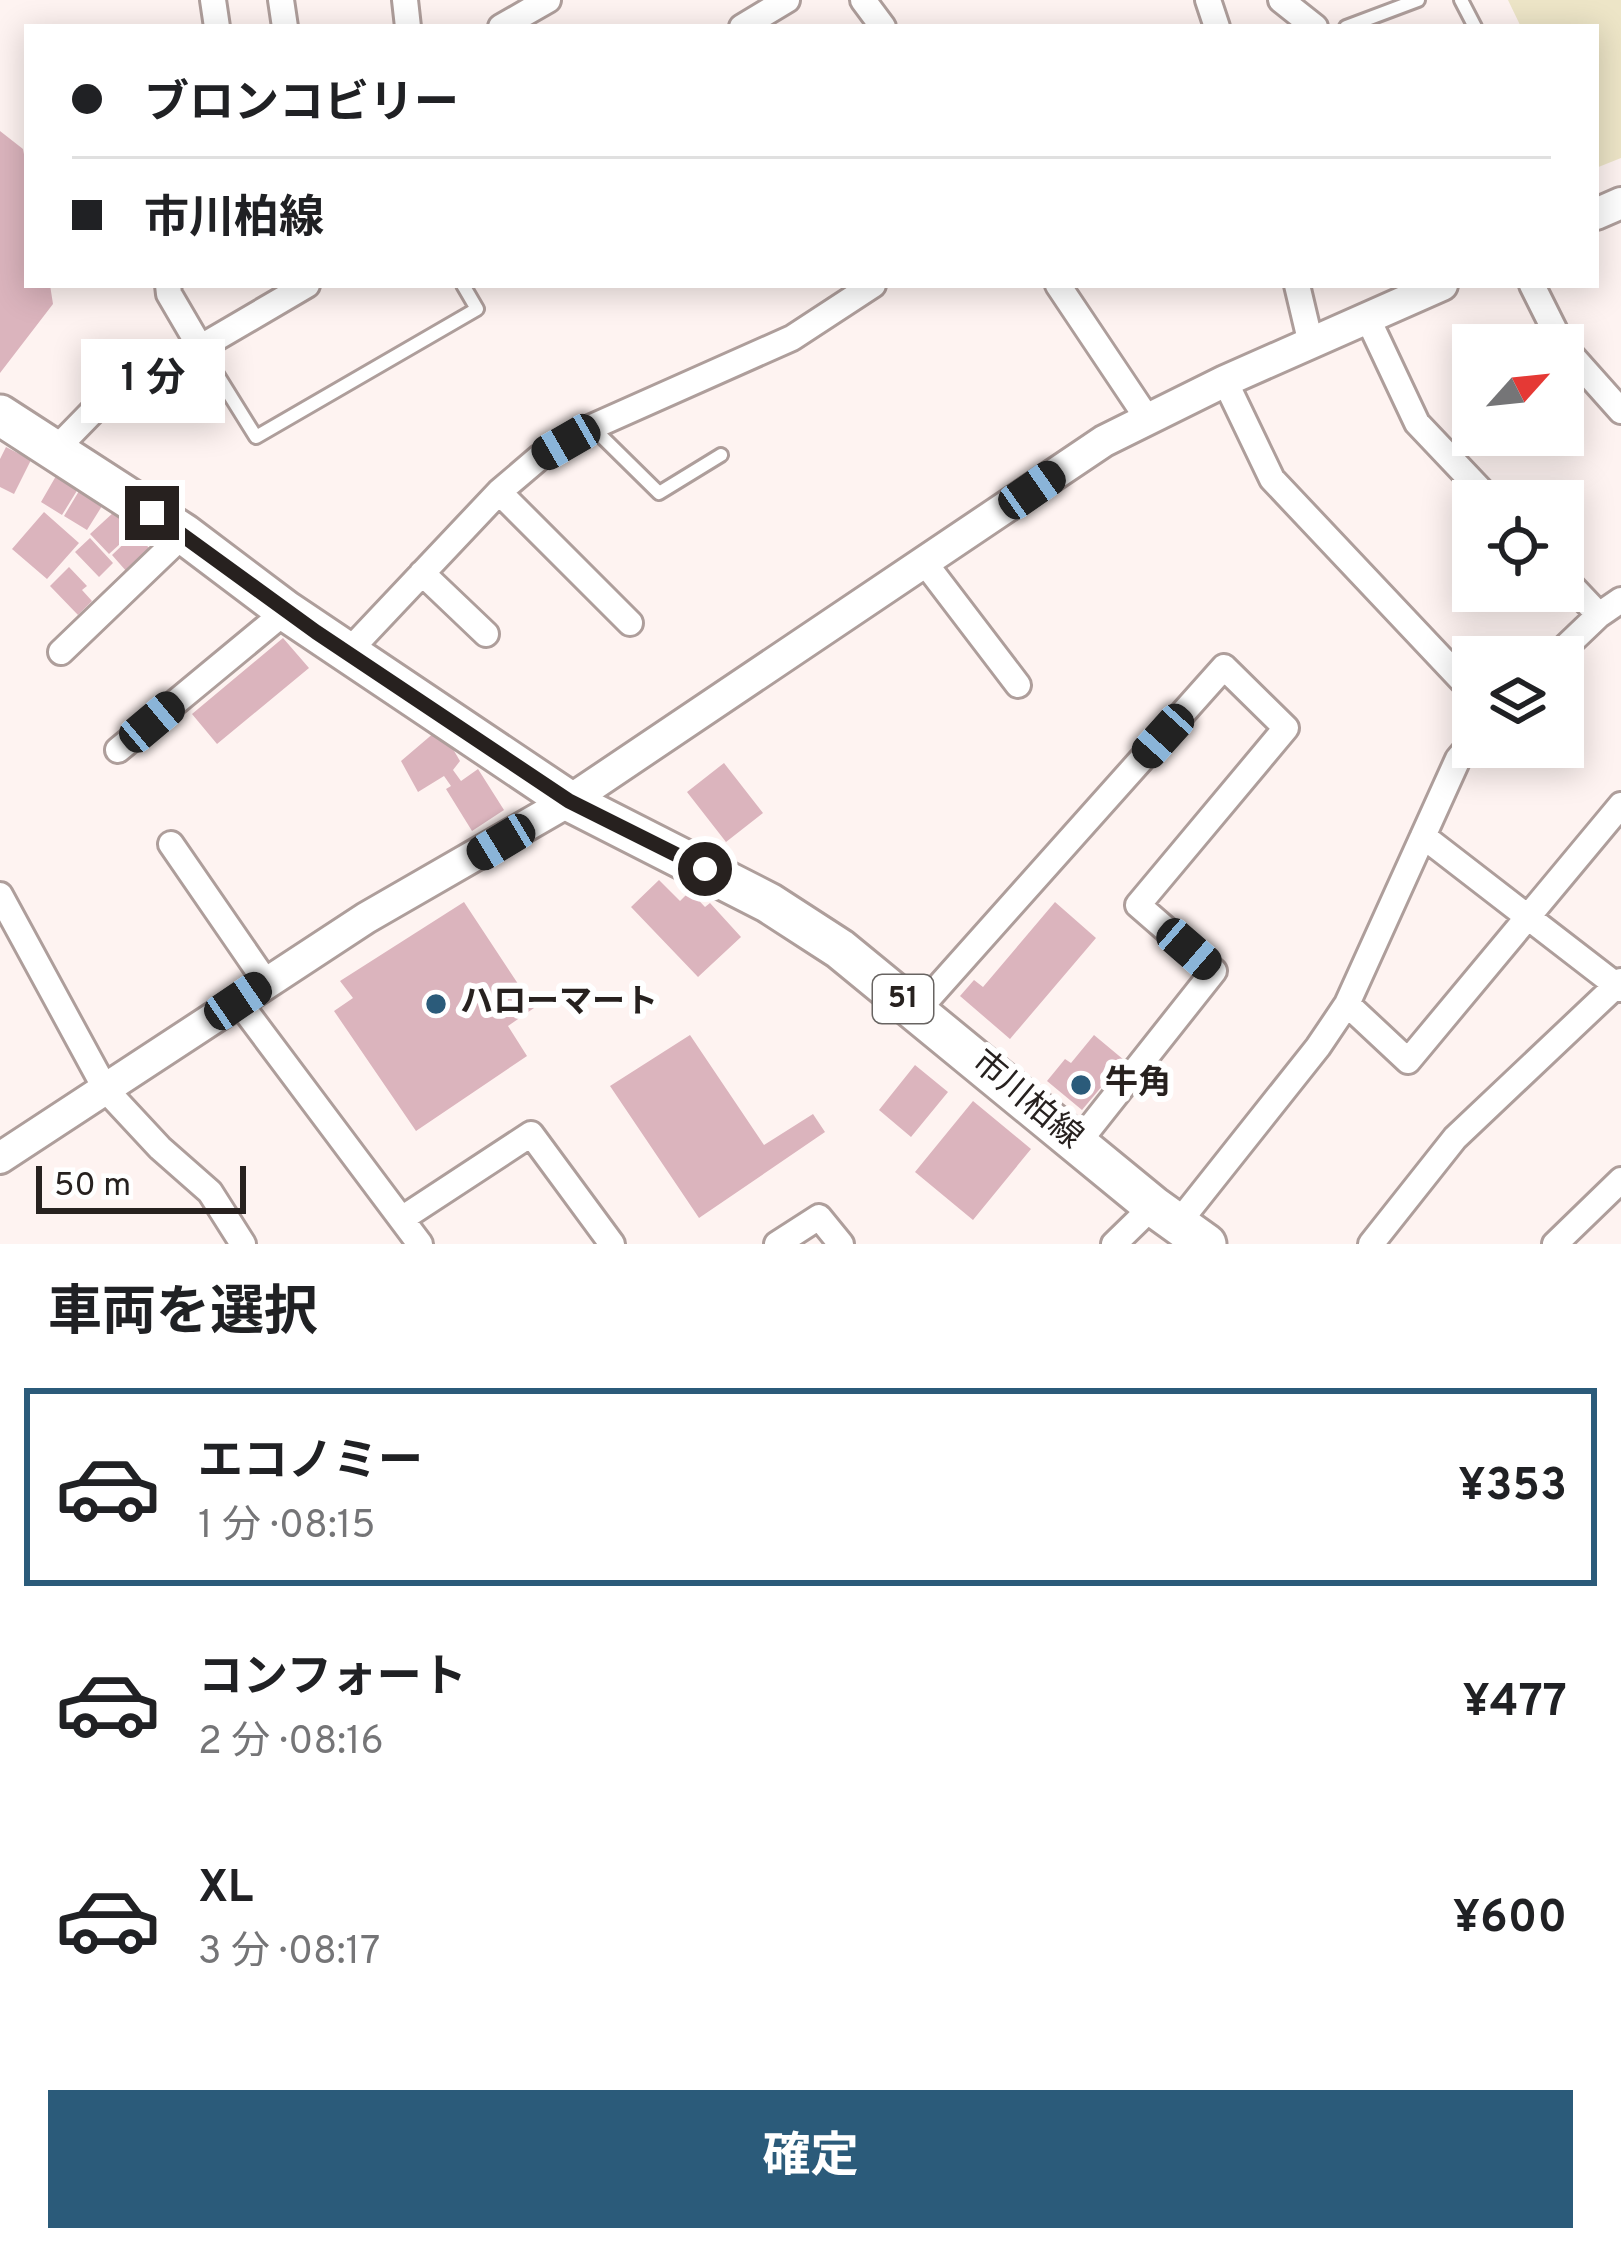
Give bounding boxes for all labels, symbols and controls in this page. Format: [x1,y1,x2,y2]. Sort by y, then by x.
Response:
text: ブロンコビリー [144,77,459,134]
text: 市川柏線 [144,192,324,249]
north arrow [1452,324,1584,456]
map controls [1452,324,1584,768]
callout: 1 分 [80,339,224,423]
text: 1 分 [121,356,185,405]
car [526,408,606,476]
car [992,455,1072,525]
button: locate [1452,480,1584,612]
route end [125,486,179,540]
button: layers [1452,636,1584,768]
car [113,685,191,759]
car [1126,697,1200,775]
car [461,808,541,876]
route start [678,842,732,896]
car [1150,912,1228,986]
car [198,966,278,1036]
road number: 51 [873,975,933,1023]
place label: ハローマート [460,983,658,1025]
marker: ハローマート [423,991,449,1017]
street label: 市川柏線 [962,1042,1090,1160]
place label: 牛角 [1105,1064,1171,1106]
marker: 牛角 [1068,1072,1094,1098]
scale bar [36,1160,246,1213]
text: 50 m [54,1166,131,1208]
text: 車両を選択 [48,1281,318,1350]
icon: car [54,1433,162,1541]
text: エコノミー [198,1435,423,1492]
text: ¥353 [1458,1459,1567,1516]
text: 1 分 · 08:15 [198,1503,375,1552]
icon: car [54,1649,162,1757]
text: コンフォート [198,1651,467,1708]
text: ¥477 [1463,1675,1567,1732]
text: 2 分 · 08:16 [198,1719,384,1768]
text: XL [198,1861,253,1918]
icon: car [54,1865,162,1973]
text: ¥600 [1453,1891,1567,1948]
text: 3 分 · 08:17 [198,1929,380,1978]
button: 確定 [48,2090,1573,2228]

